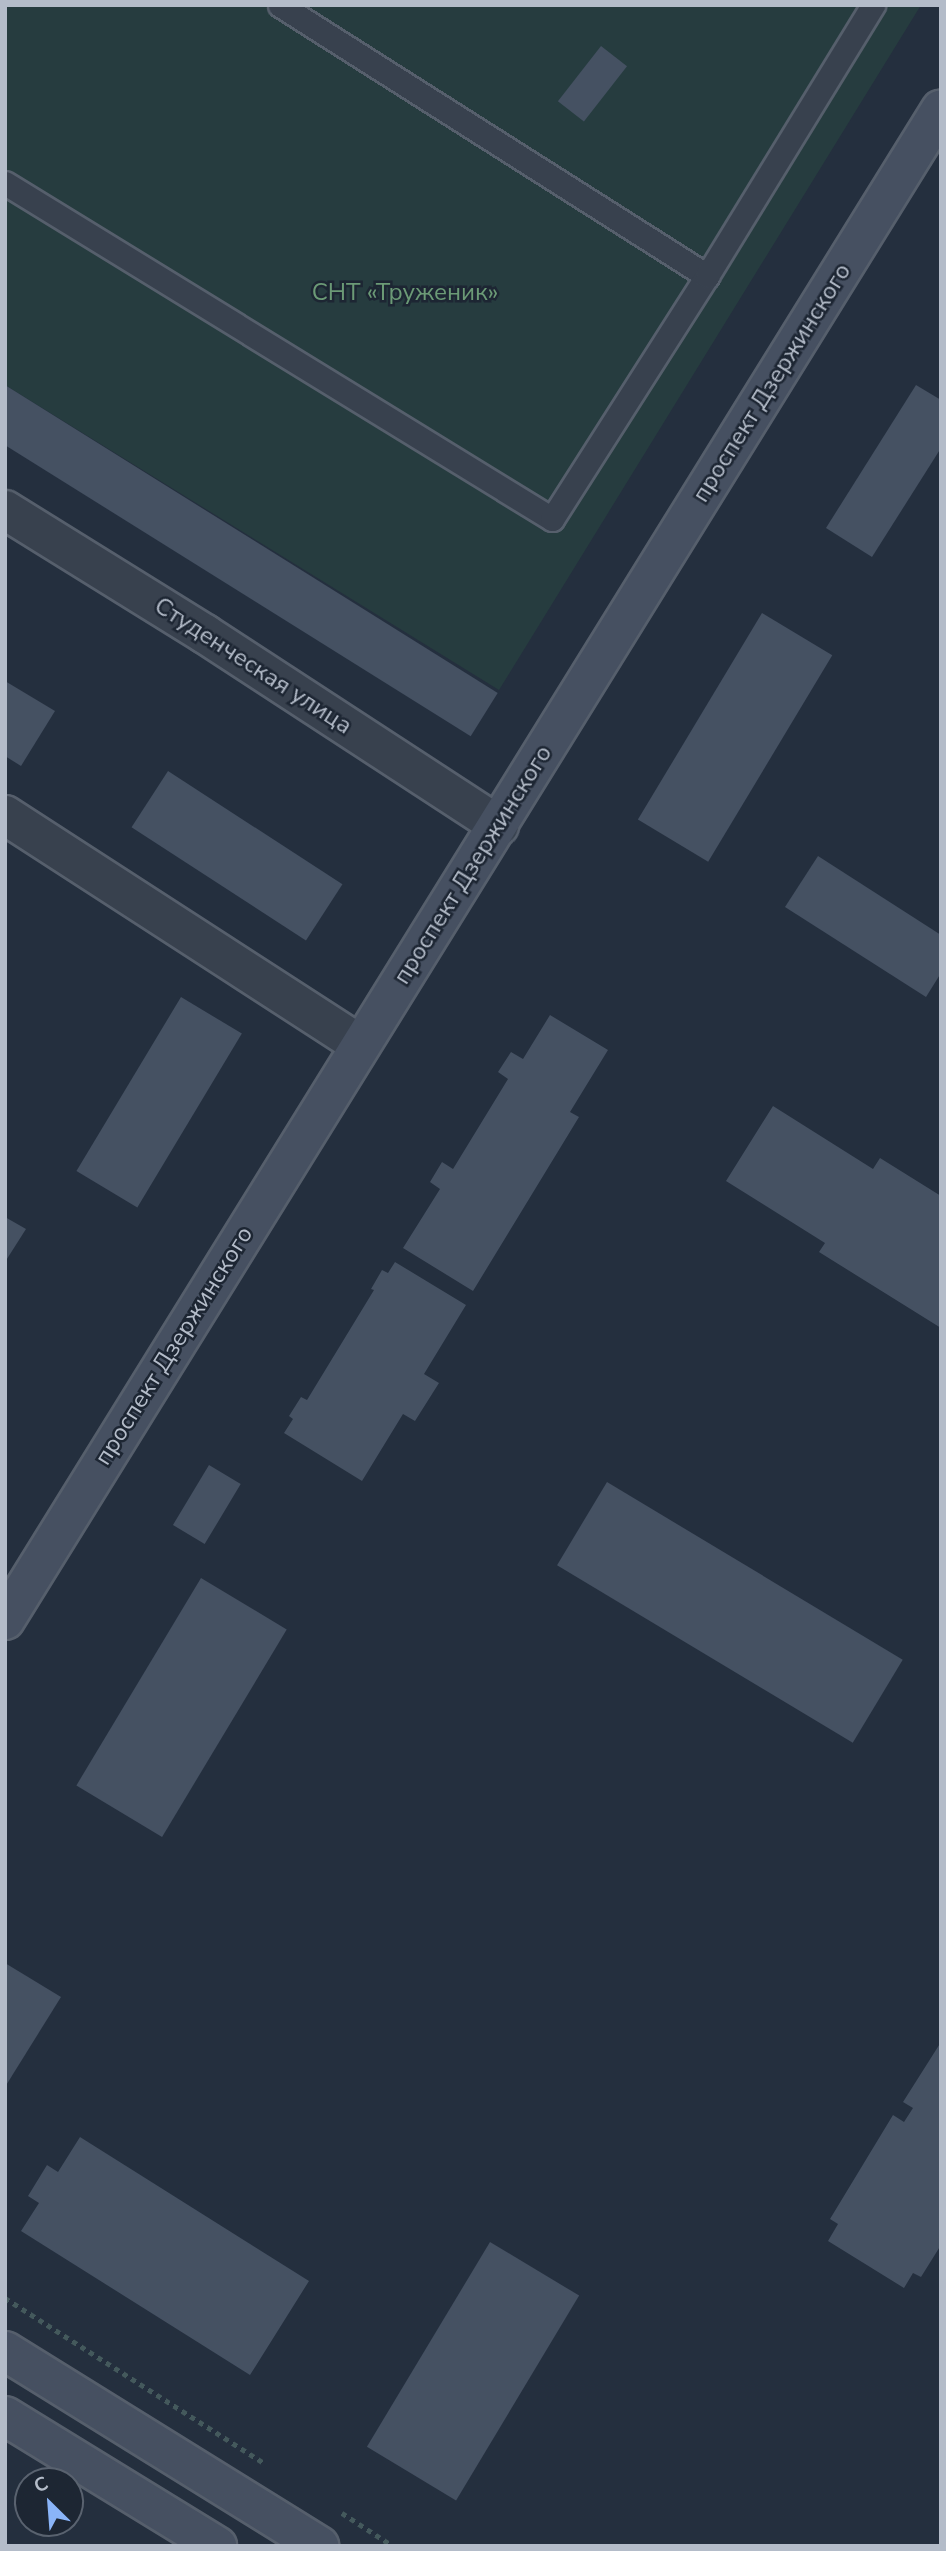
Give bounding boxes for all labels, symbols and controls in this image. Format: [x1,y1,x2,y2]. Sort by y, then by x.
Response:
street label: проспект Дзержинского [687,258,857,508]
park label: СНТ «Труженик» [312,279,498,307]
street label: Студенческая улица [149,591,357,741]
street label: проспект Дзержинского [388,740,558,990]
street label: проспект Дзержинского [89,1221,259,1471]
north arrow [14,2467,84,2537]
text: С [30,2470,52,2499]

